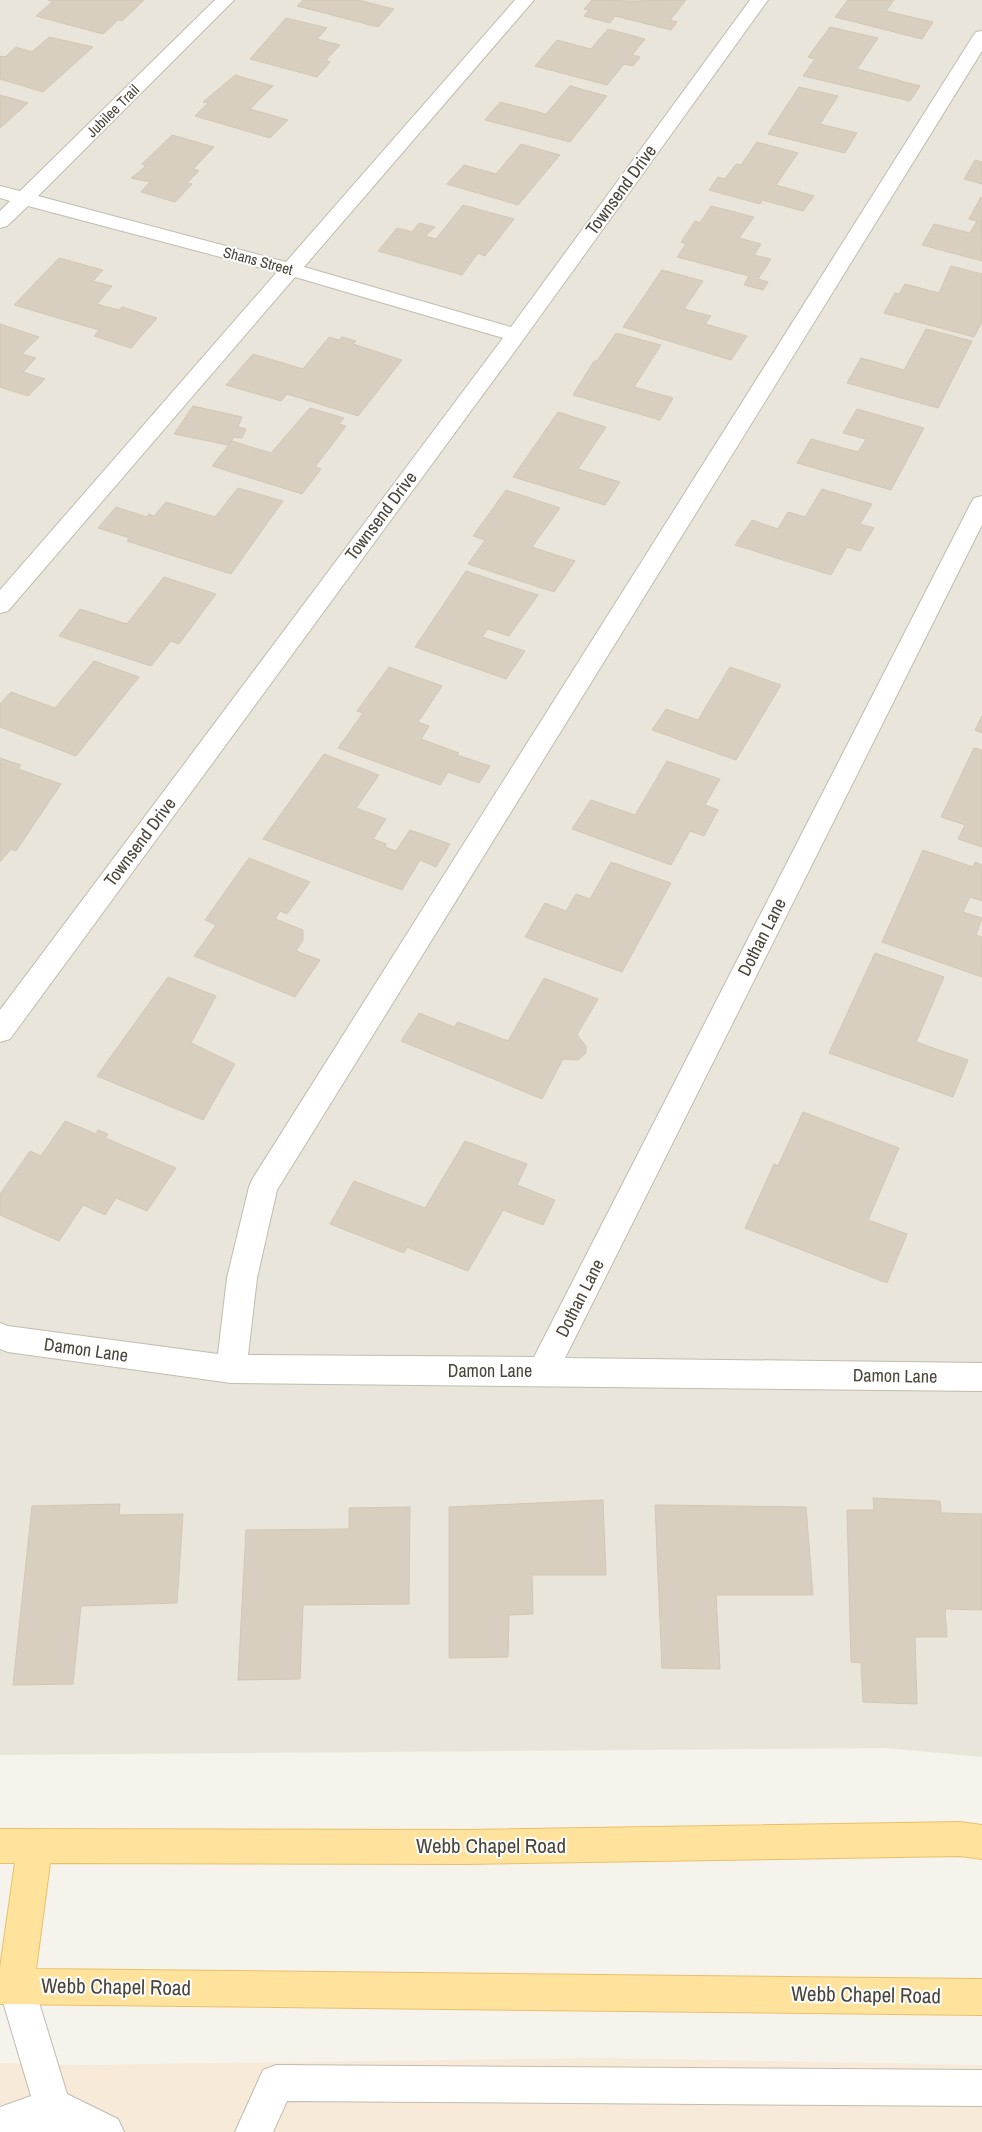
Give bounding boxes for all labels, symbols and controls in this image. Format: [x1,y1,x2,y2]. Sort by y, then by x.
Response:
street label: Jubilee Trail [82,80,144,142]
street label: Townsend Drive [579,140,662,240]
street label: Shans Street [221,241,296,280]
street label: Townsend Drive [339,466,422,565]
street label: Townsend Drive [98,792,181,891]
street label: Dothan Lane [731,893,792,980]
street label: Dothan Lane [549,1254,610,1341]
street label: Damon Lane [42,1331,130,1368]
street label: Damon Lane [448,1358,532,1383]
street label: Damon Lane [853,1362,937,1389]
street label: Webb Chapel Road [416,1831,566,1860]
street label: Webb Chapel Road [41,1971,191,2002]
street label: Webb Chapel Road [791,1979,941,2010]

